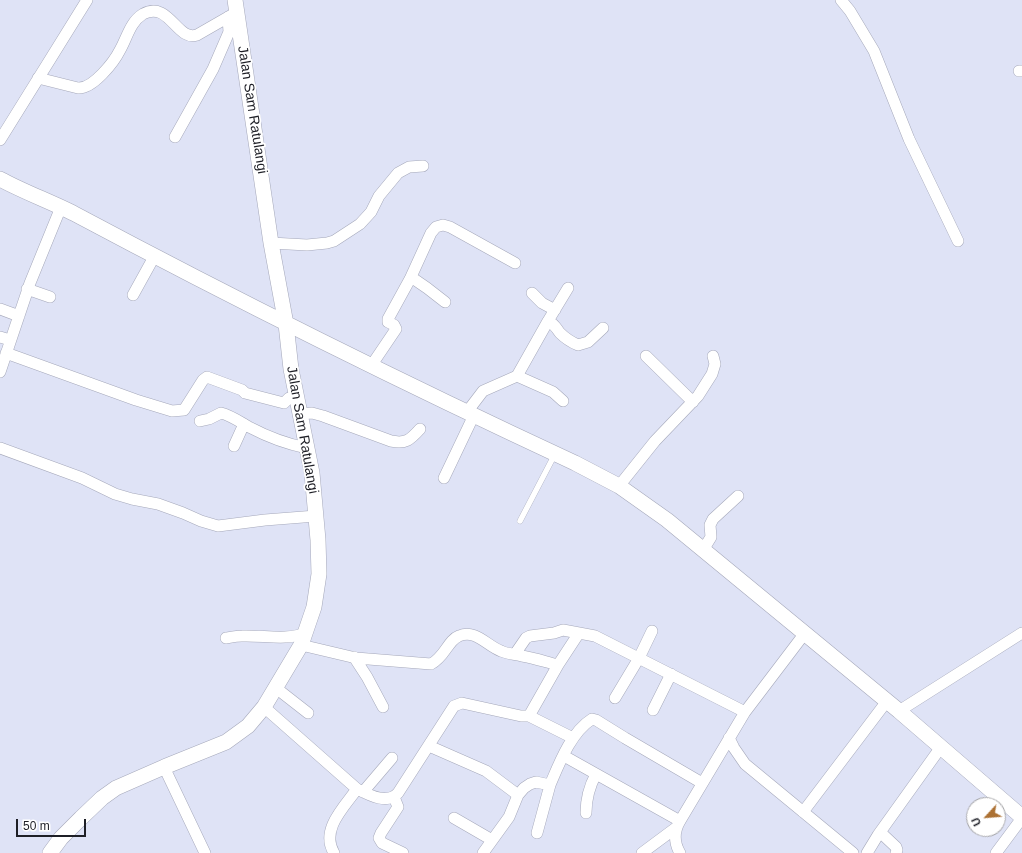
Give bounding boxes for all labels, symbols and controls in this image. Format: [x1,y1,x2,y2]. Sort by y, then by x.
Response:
street label: Jalan Sam Ratulangi [234,45,270,175]
street label: Jalan Sam Ratulangi [283,365,321,495]
north arrow [966,797,1006,837]
scale bar [18,811,88,837]
text: U [969,816,983,828]
text: 50 m [23,819,50,833]

